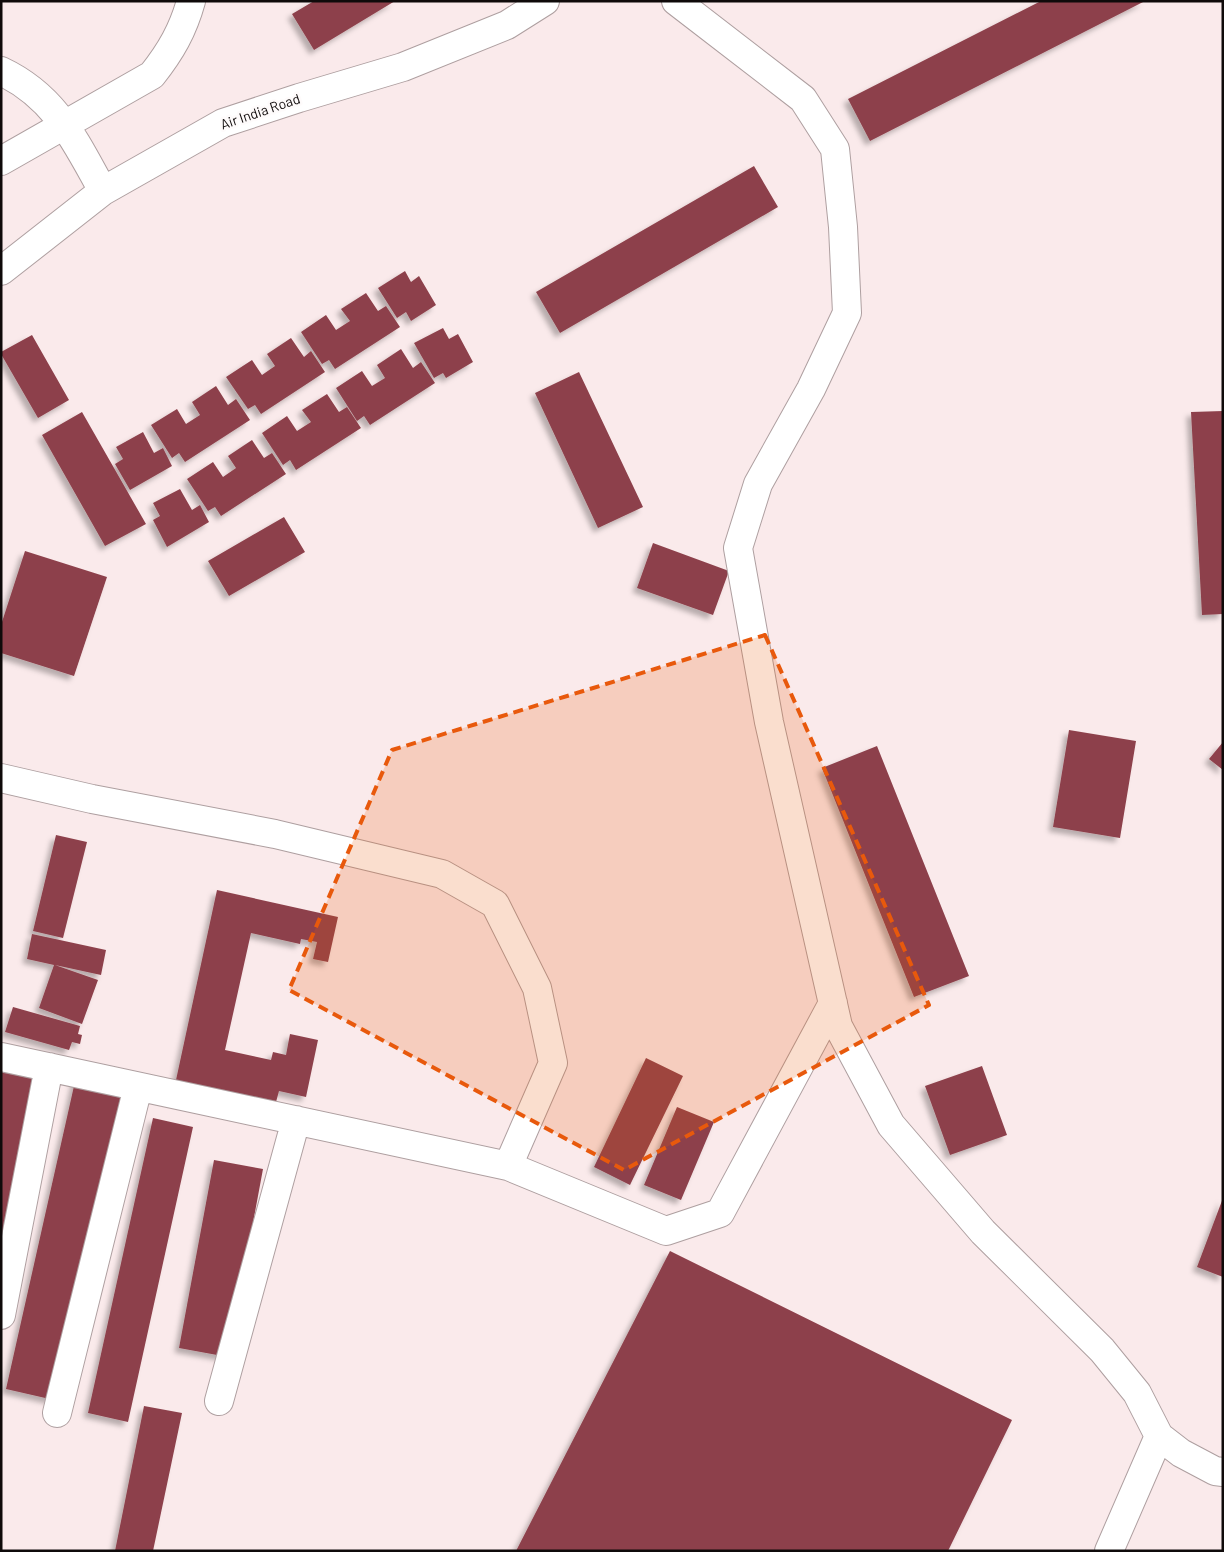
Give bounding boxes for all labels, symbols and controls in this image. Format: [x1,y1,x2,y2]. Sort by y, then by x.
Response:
street label: Air India Road [218,89,302,133]

